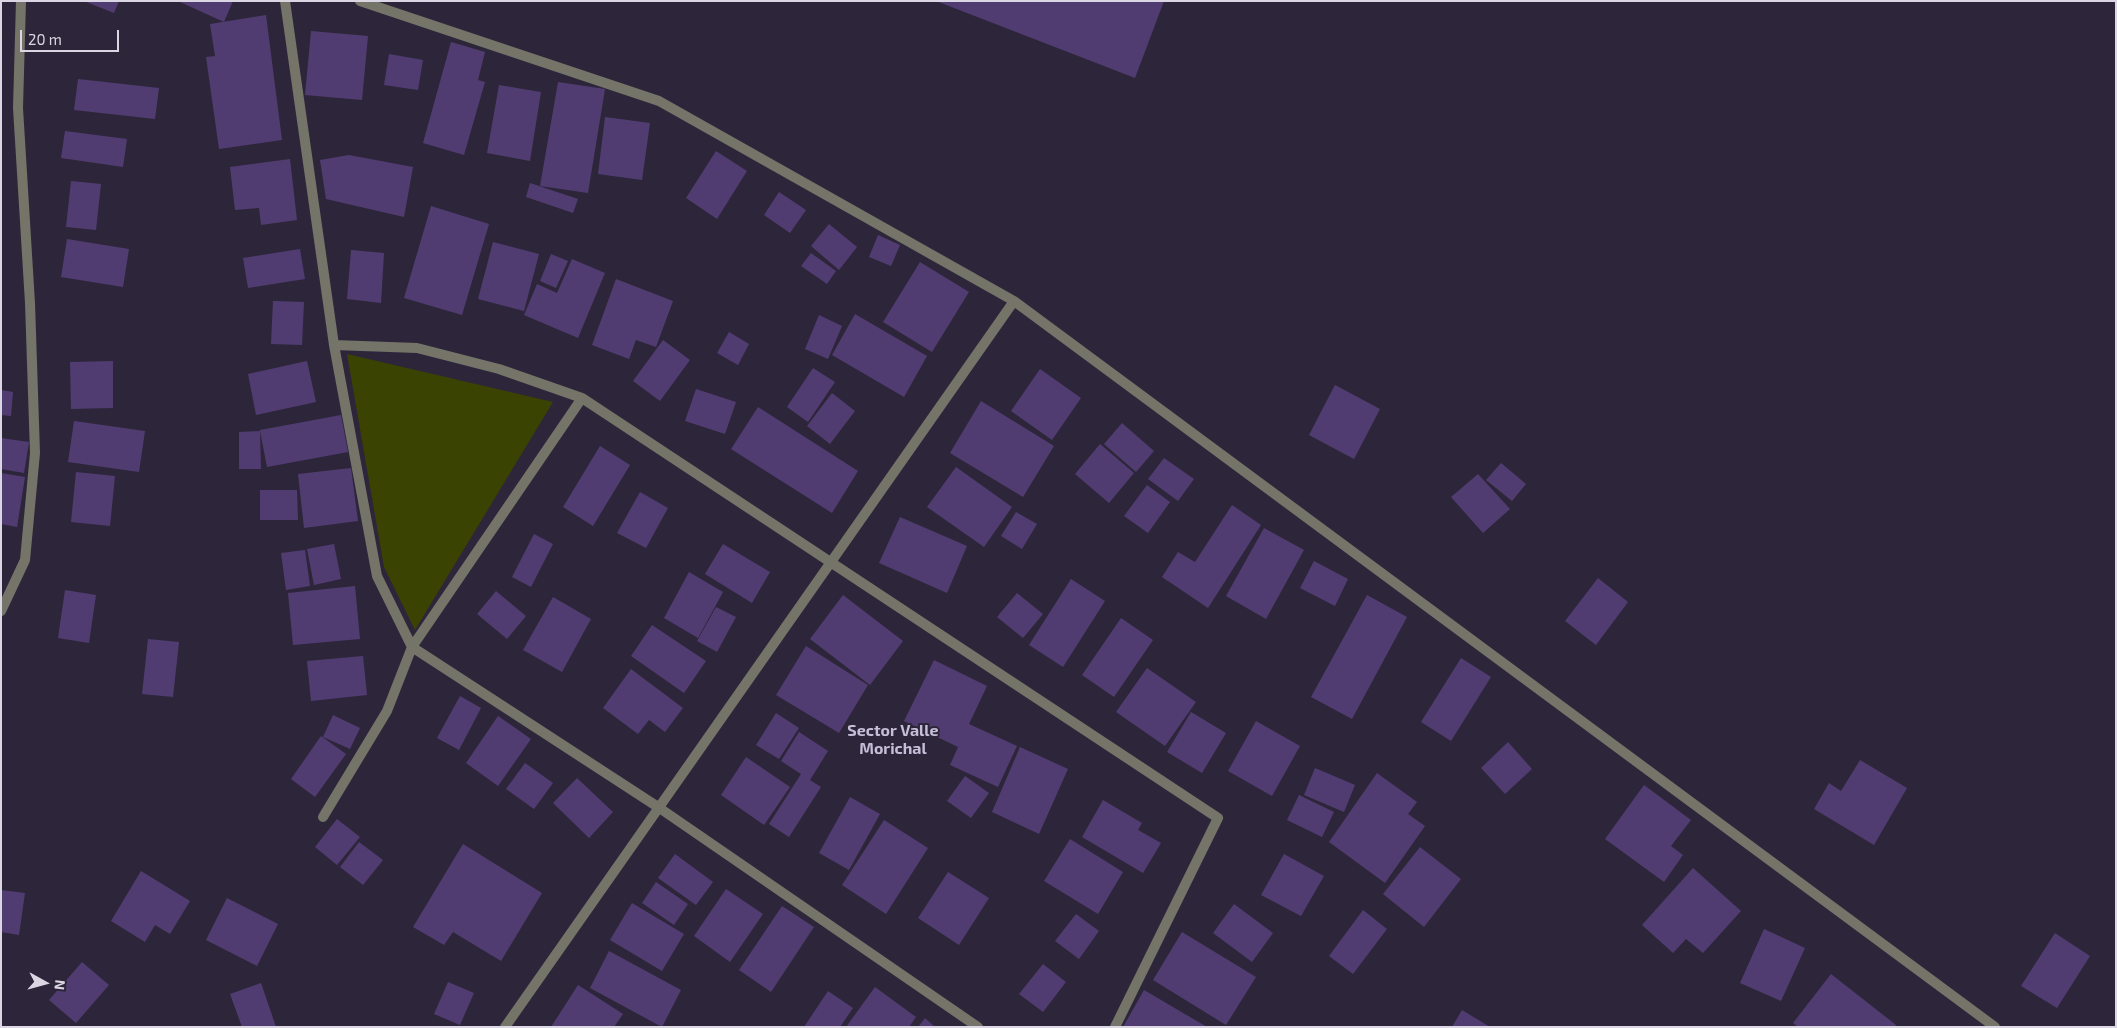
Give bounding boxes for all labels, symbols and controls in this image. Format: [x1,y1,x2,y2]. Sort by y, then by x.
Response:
scale bar [22,20,121,52]
text: 20 m [28,30,62,48]
district label: Sector Valle Morichal [847,721,939,759]
north arrow [20,958,70,1008]
text: N [51,979,69,991]

